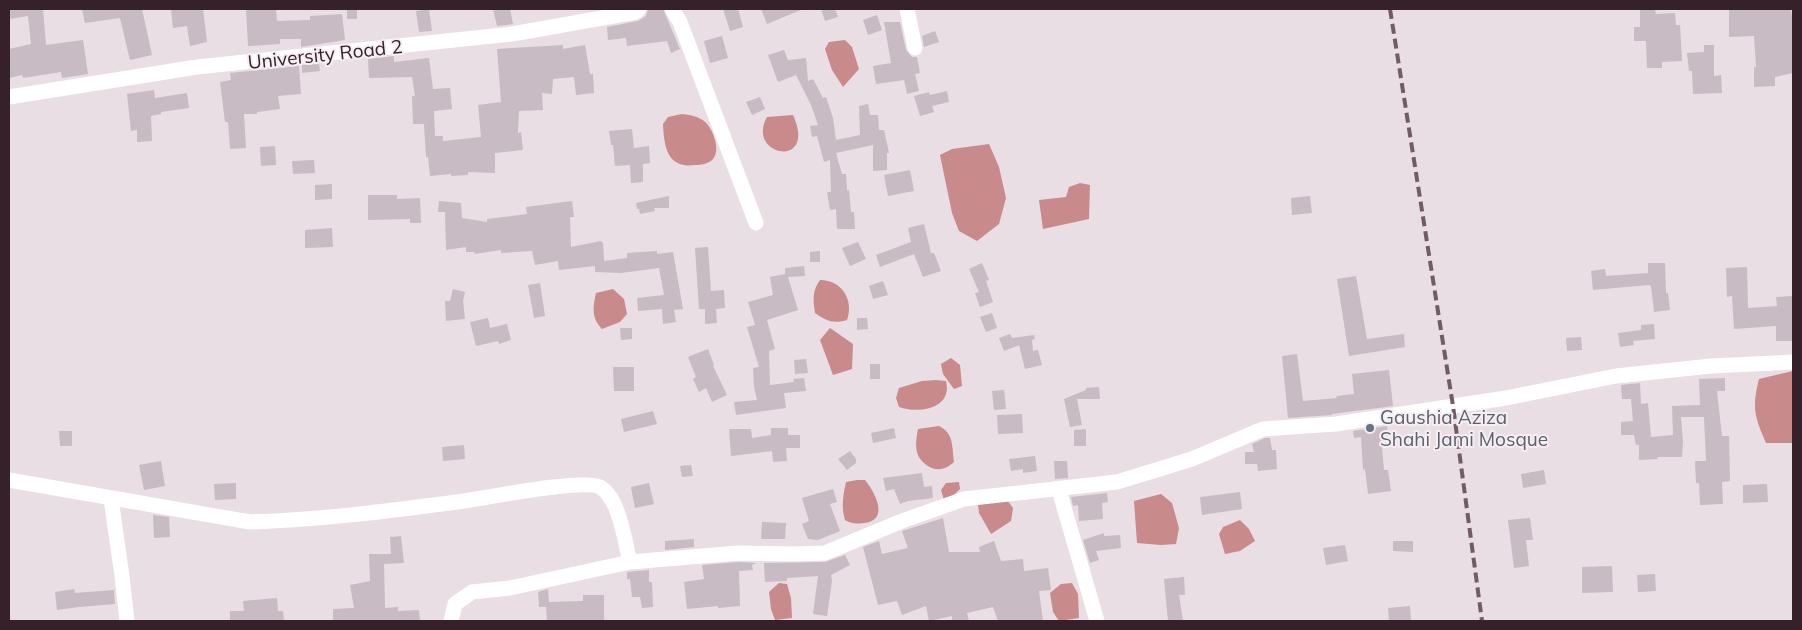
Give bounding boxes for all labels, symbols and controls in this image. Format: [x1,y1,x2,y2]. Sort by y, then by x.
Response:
street label: University Road 2 [247,34,403,74]
place label: Gaushia Aziza Shahi Jami Mosque [1380,405,1548,451]
marker: Gaushia Aziza Shahi Jami Mosque [1364,422,1376,434]

